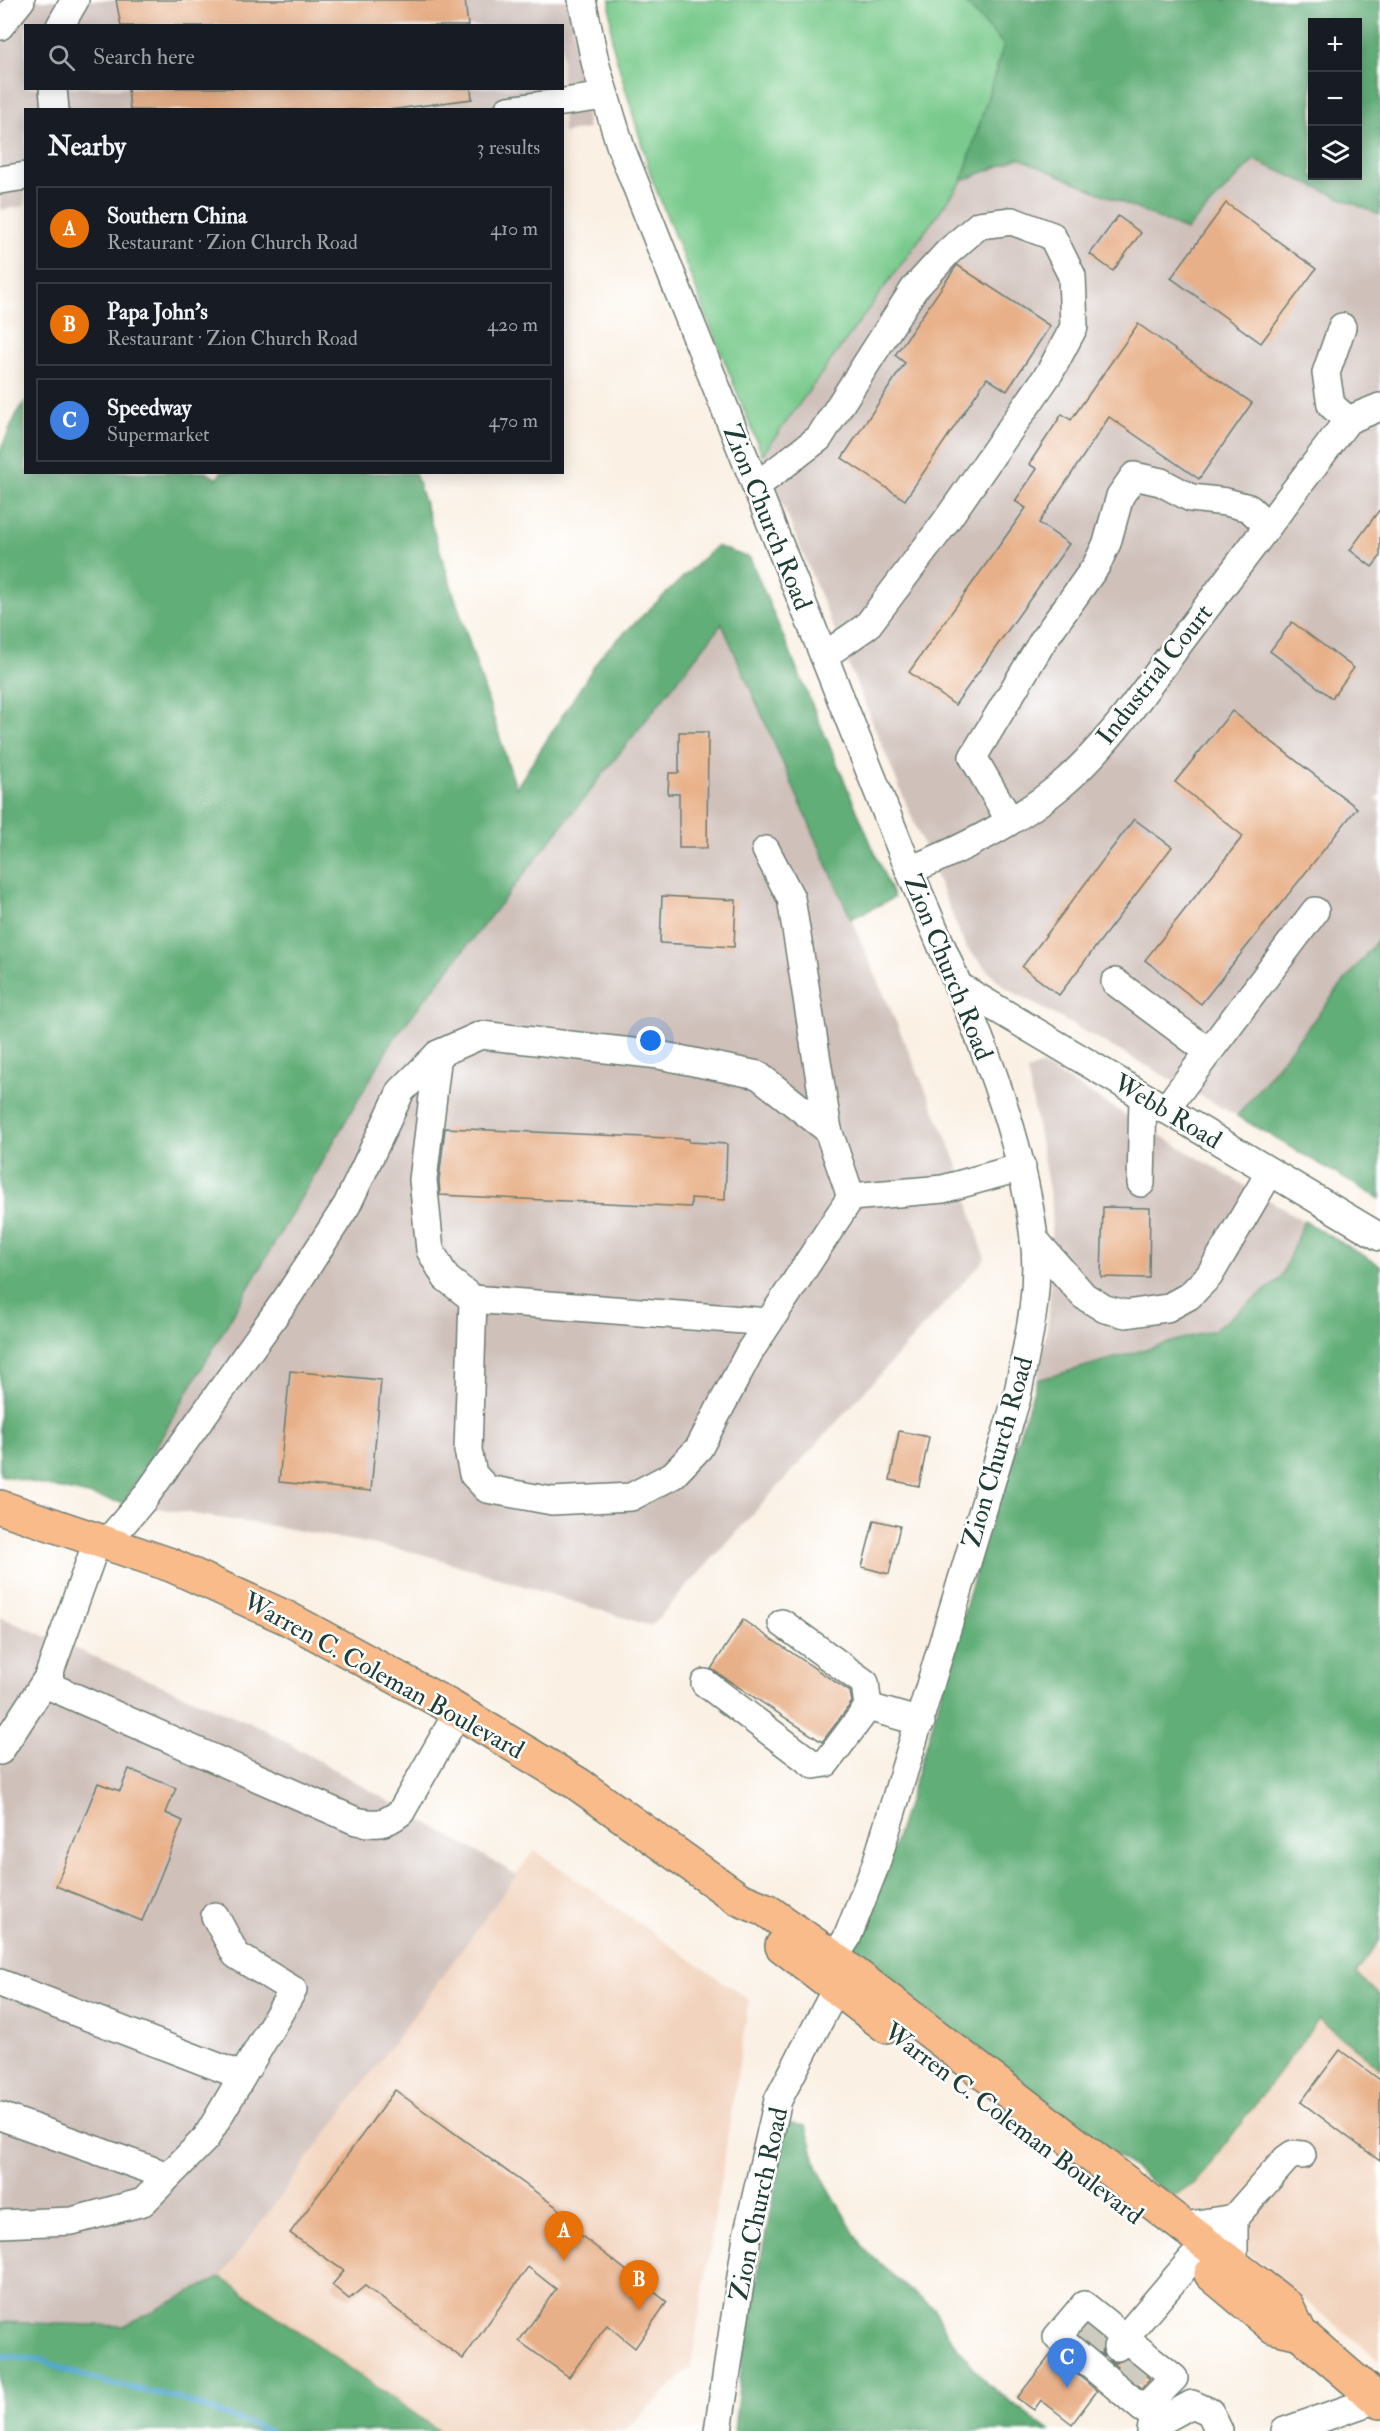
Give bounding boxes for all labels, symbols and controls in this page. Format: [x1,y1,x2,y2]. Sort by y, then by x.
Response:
map controls [1308,18,1362,180]
button: + [1308,18,1362,72]
search box [24,24,564,90]
icon: search [45,41,78,74]
text: Search here [93,43,195,71]
button: − [1308,72,1362,126]
button: layers [1308,126,1362,180]
text: Nearby [48,131,126,163]
text: 3 results [477,135,540,160]
text: Southern China [107,202,247,230]
text: A [63,216,76,241]
text: 410 m [490,216,538,241]
text: Restaurant · Zion Church Road [107,230,358,255]
text: Papa John's [107,298,208,326]
text: B [63,312,76,337]
text: 420 m [487,312,538,337]
text: Restaurant · Zion Church Road [107,326,358,351]
text: Speedway [107,394,191,422]
text: C [62,408,77,433]
text: 470 m [489,408,538,433]
street label: Zion Church Road [715,420,819,615]
text: Supermarket [107,422,210,447]
street label: Industrial Court [1090,598,1220,751]
street label: Zion Church Road [896,870,1000,1065]
your location [636,1026,665,1055]
street label: Webb Road [1107,1067,1227,1157]
street label: Zion Church Road [955,1353,1041,1551]
street label: Warren C. Coleman Boulevard [237,1585,530,1767]
street label: Warren C. Coleman Boulevard [877,2015,1150,2232]
street label: Zion Church Road [723,2104,795,2304]
pin: A [544,2212,584,2261]
pin: B [620,2260,658,2310]
pin: C [1048,2338,1086,2388]

